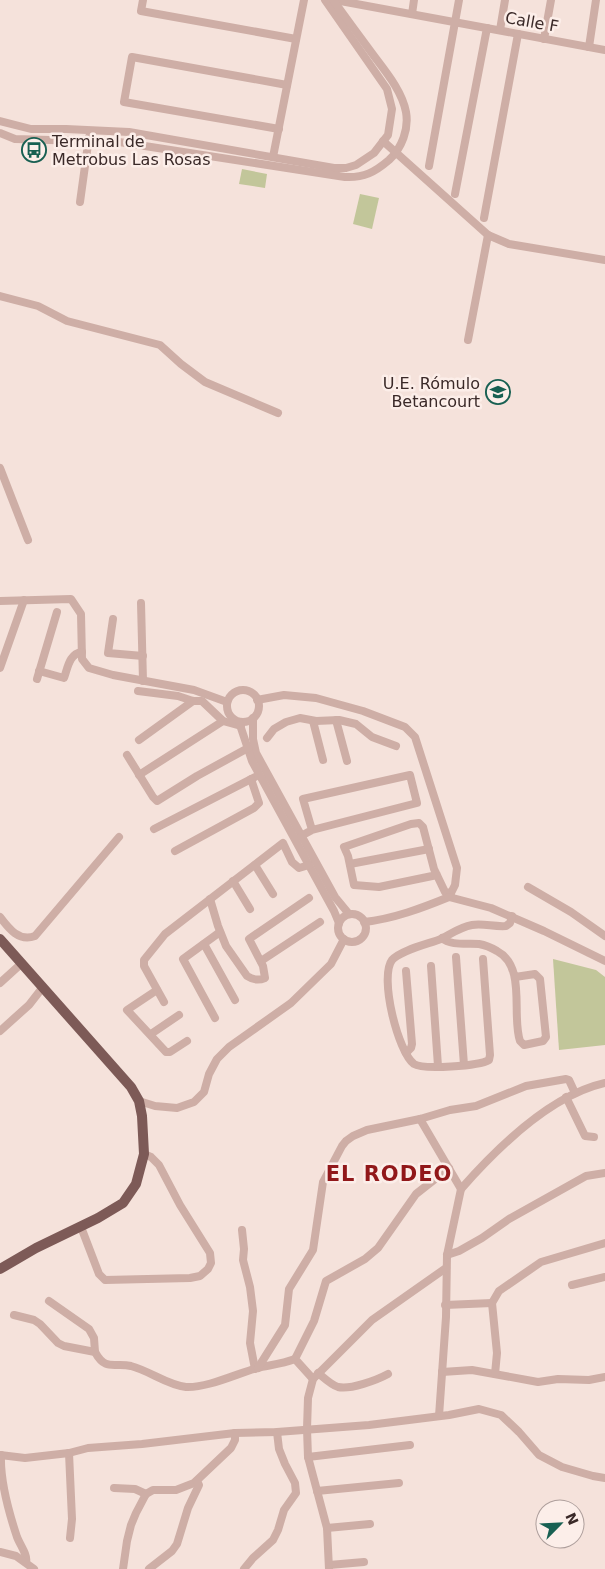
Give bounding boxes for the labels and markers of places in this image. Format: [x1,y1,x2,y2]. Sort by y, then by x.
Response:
place label: Terminal de Metrobus Las Rosas [51,132,210,169]
bus stop icon: Terminal de Metrobus Las Rosas [21,137,47,163]
place label: U.E. Rómulo Betancourt [383,374,480,411]
school or university icon: U.E. Rómulo Betancourt [485,379,511,405]

